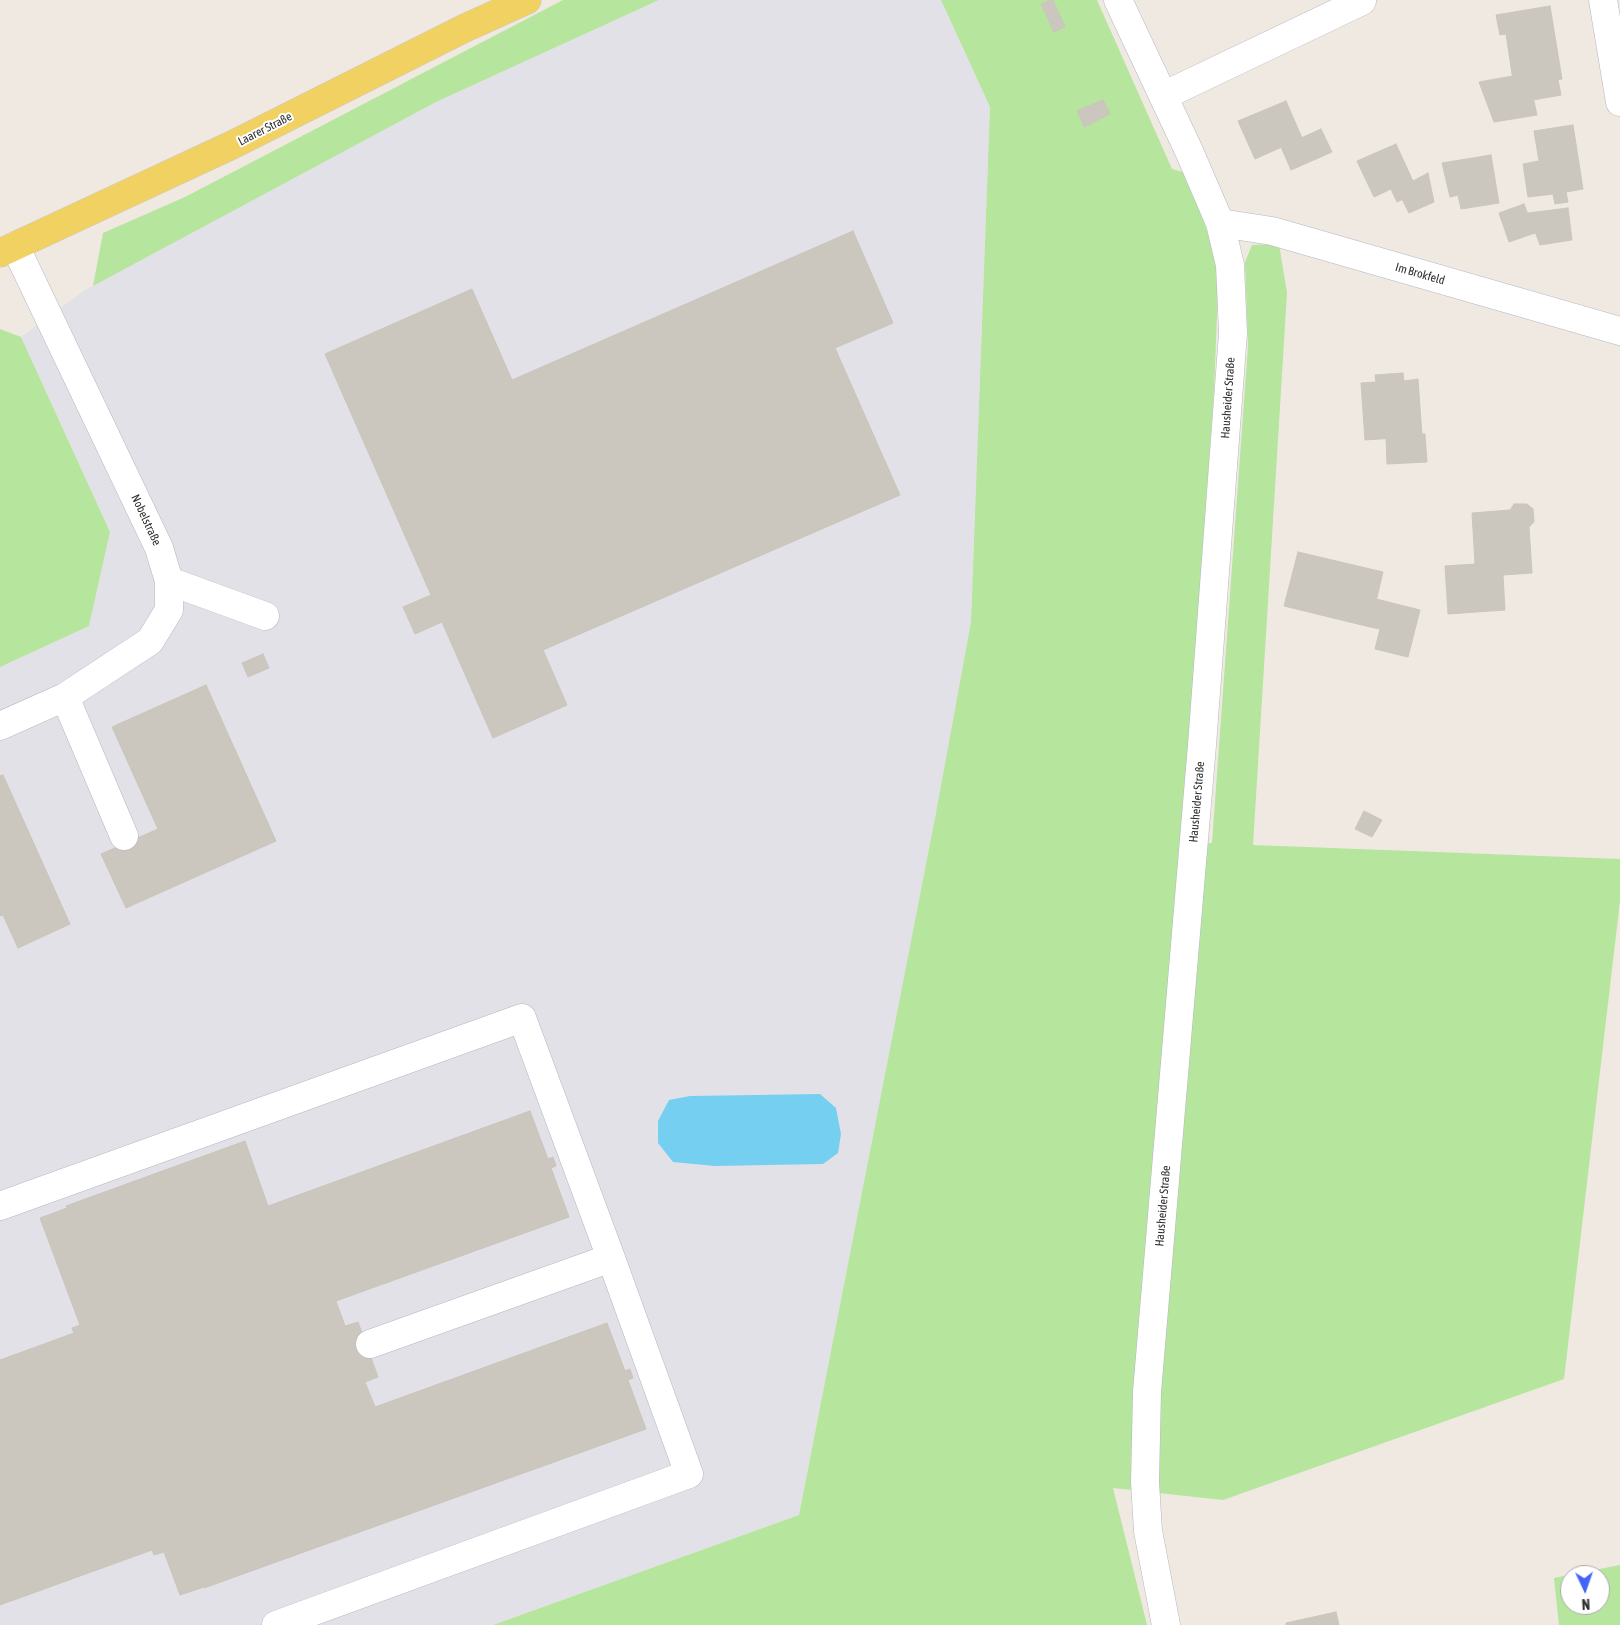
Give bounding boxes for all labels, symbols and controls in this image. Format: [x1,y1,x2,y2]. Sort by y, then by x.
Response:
street label: Laarer Straße [236,109,294,149]
street label: Im Brokfeld [1394,260,1446,288]
street label: Hausheider Straße [1218,357,1238,439]
street label: Nobelstraße [128,492,164,548]
street label: Hausheider Straße [1186,761,1208,843]
street label: Hausheider Straße [1152,1165,1174,1247]
north arrow [1560,1565,1610,1615]
text: N [1581,1596,1590,1612]

